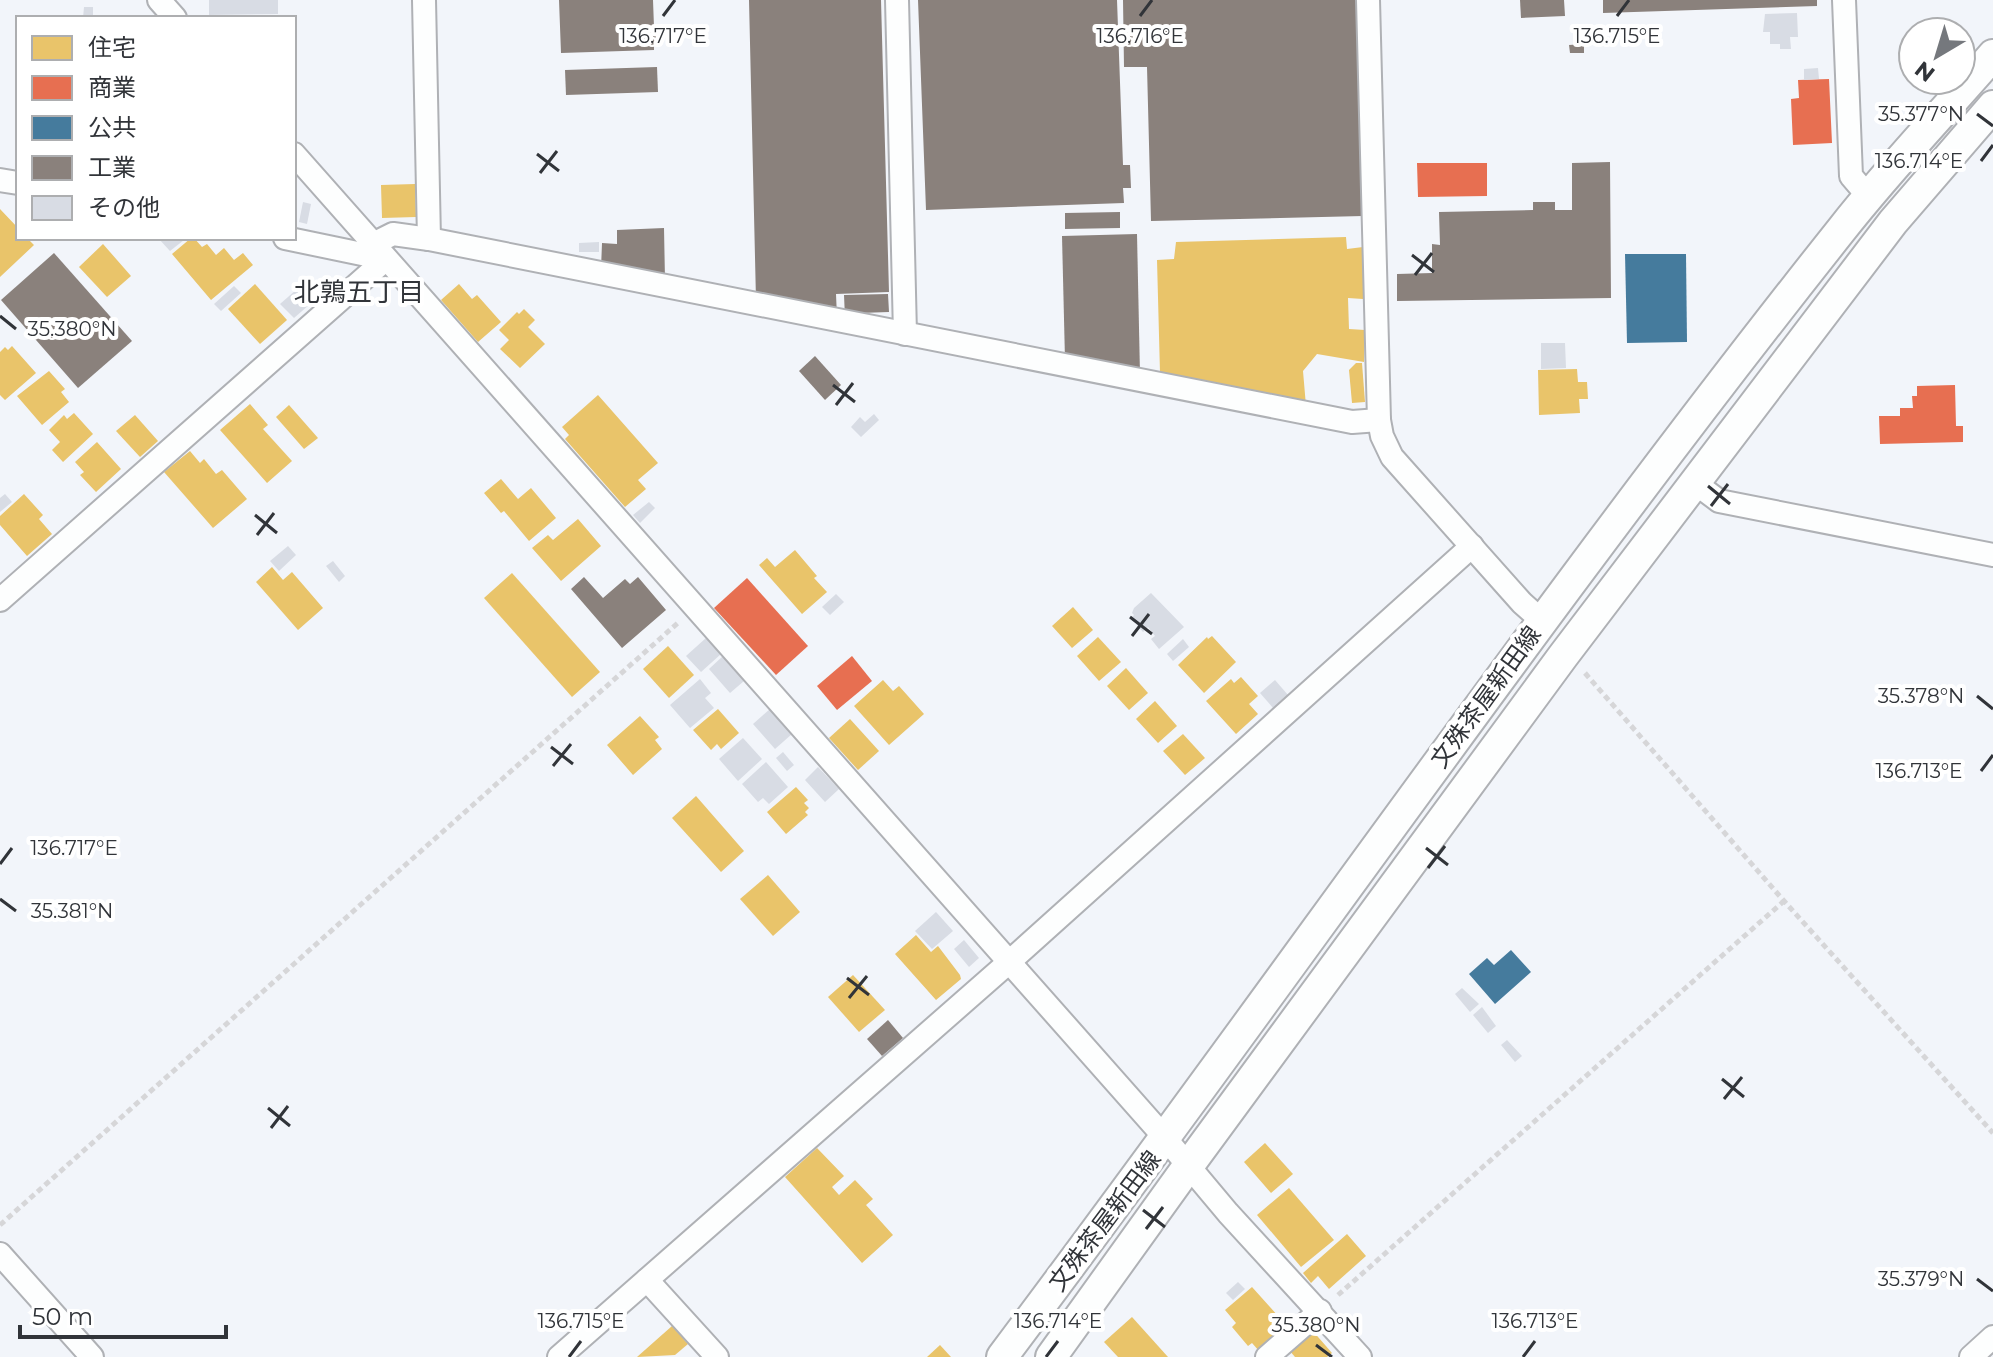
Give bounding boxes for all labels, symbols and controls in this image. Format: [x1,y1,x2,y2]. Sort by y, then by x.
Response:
legend [16,16,296,240]
north arrow [1897,16,1977,96]
text: 136.717°E [619,24,707,48]
text: 136.716°E [1096,24,1184,48]
text: 136.715°E [1574,24,1660,48]
text: 住宅 [88,33,136,62]
text: N [1910,55,1940,87]
text: 商業 [88,73,136,102]
text: 35.377°N [1878,102,1964,126]
text: 公共 [88,113,136,142]
text: 136.714°E [1875,149,1963,173]
text: 工業 [88,153,136,182]
text: その他 [88,193,160,222]
district label: 北鶉五丁目 [294,276,424,308]
text: 35.380°N [28,317,116,341]
street label: 文殊茶屋新田線 [1424,620,1547,773]
text: 35.378°N [1878,684,1964,708]
text: 136.713°E [1876,759,1962,783]
text: 136.717°E [30,836,118,860]
text: 35.381°N [31,899,113,923]
street label: 文殊茶屋新田線 [1042,1145,1167,1297]
text: 35.379°N [1878,1267,1964,1291]
scale bar [20,1289,226,1339]
text: 50 m [32,1302,93,1331]
text: 136.715°E [538,1309,624,1333]
text: 136.714°E [1014,1309,1102,1333]
text: 136.713°E [1492,1309,1578,1333]
text: 35.380°N [1272,1313,1360,1337]

